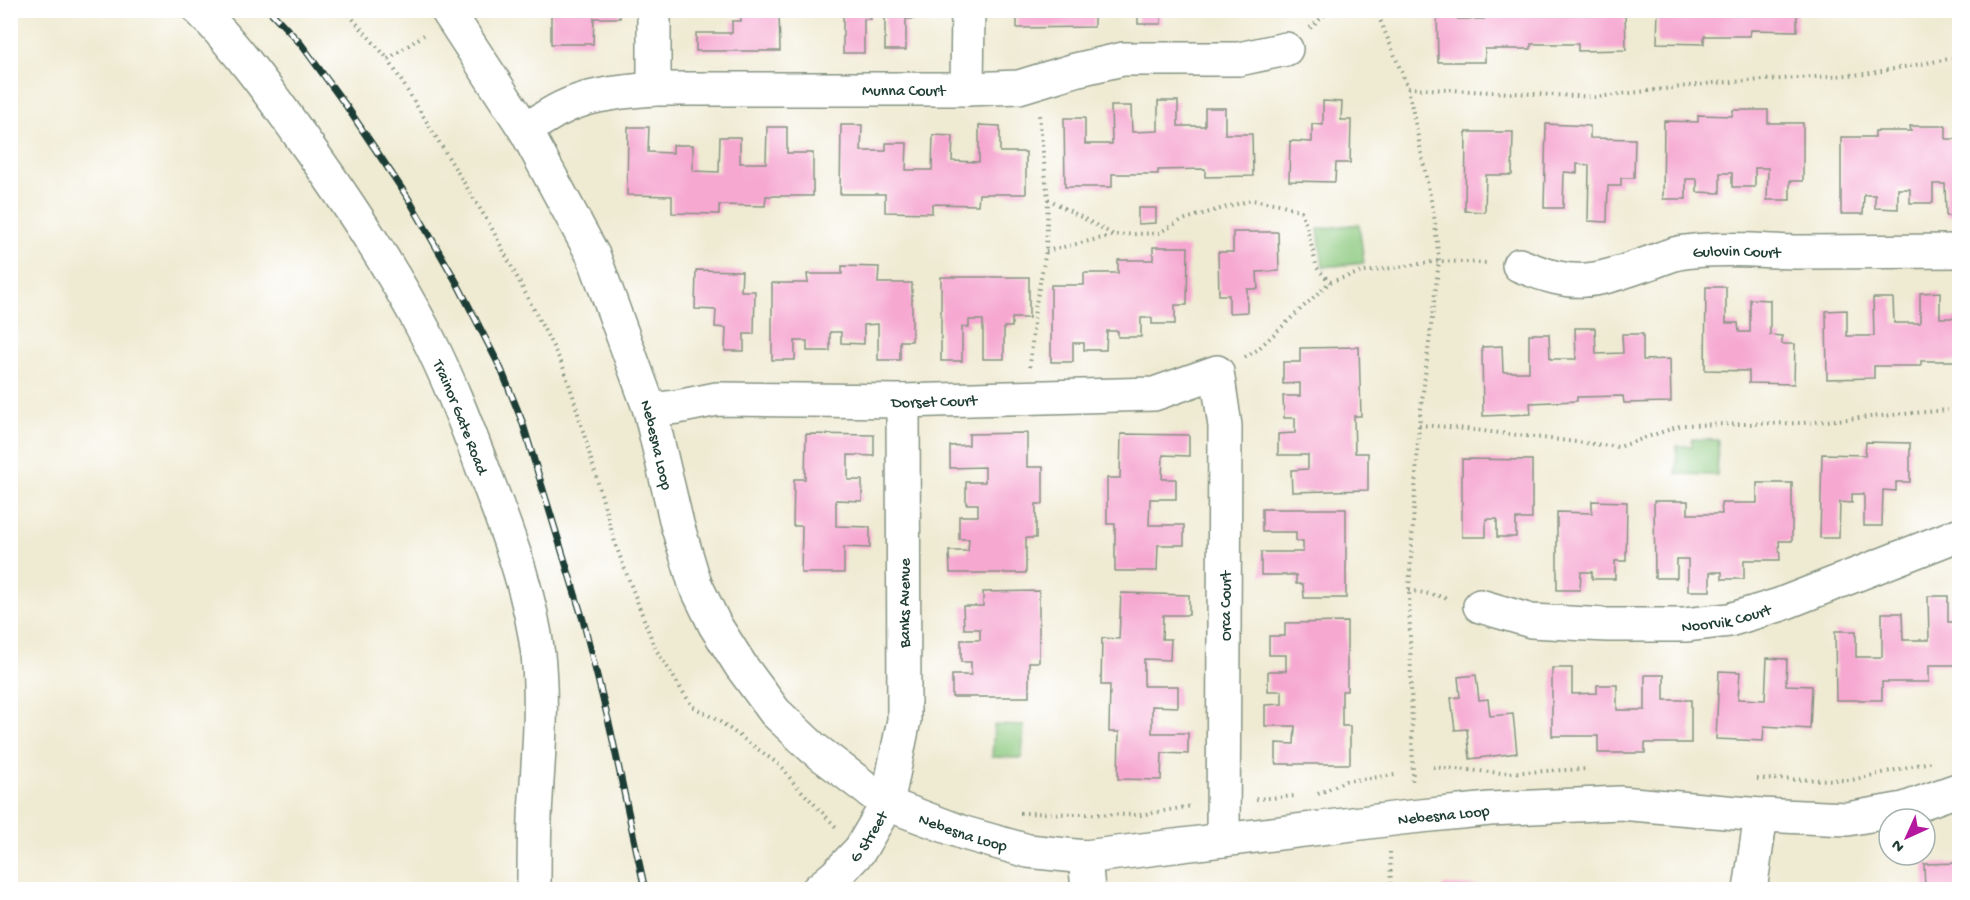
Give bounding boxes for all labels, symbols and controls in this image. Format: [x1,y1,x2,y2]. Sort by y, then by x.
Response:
street label: Munna Court [862,83,947,102]
street label: Gulovin Court [1692,244,1782,264]
street label: Trainor Gate Road [426,357,491,479]
street label: Dorset Court [890,393,979,414]
street label: Nebesna Loop [634,398,675,492]
street label: Banks Avenue [897,557,916,649]
street label: Orca Court [1218,569,1237,641]
street label: Noorvik Court [1681,602,1775,638]
street label: Nebesna Loop [1397,803,1491,831]
north arrow [1877,807,1937,867]
street label: G Street [847,808,894,868]
street label: Nebesna Loop [915,811,1009,858]
text: N [1888,834,1909,856]

